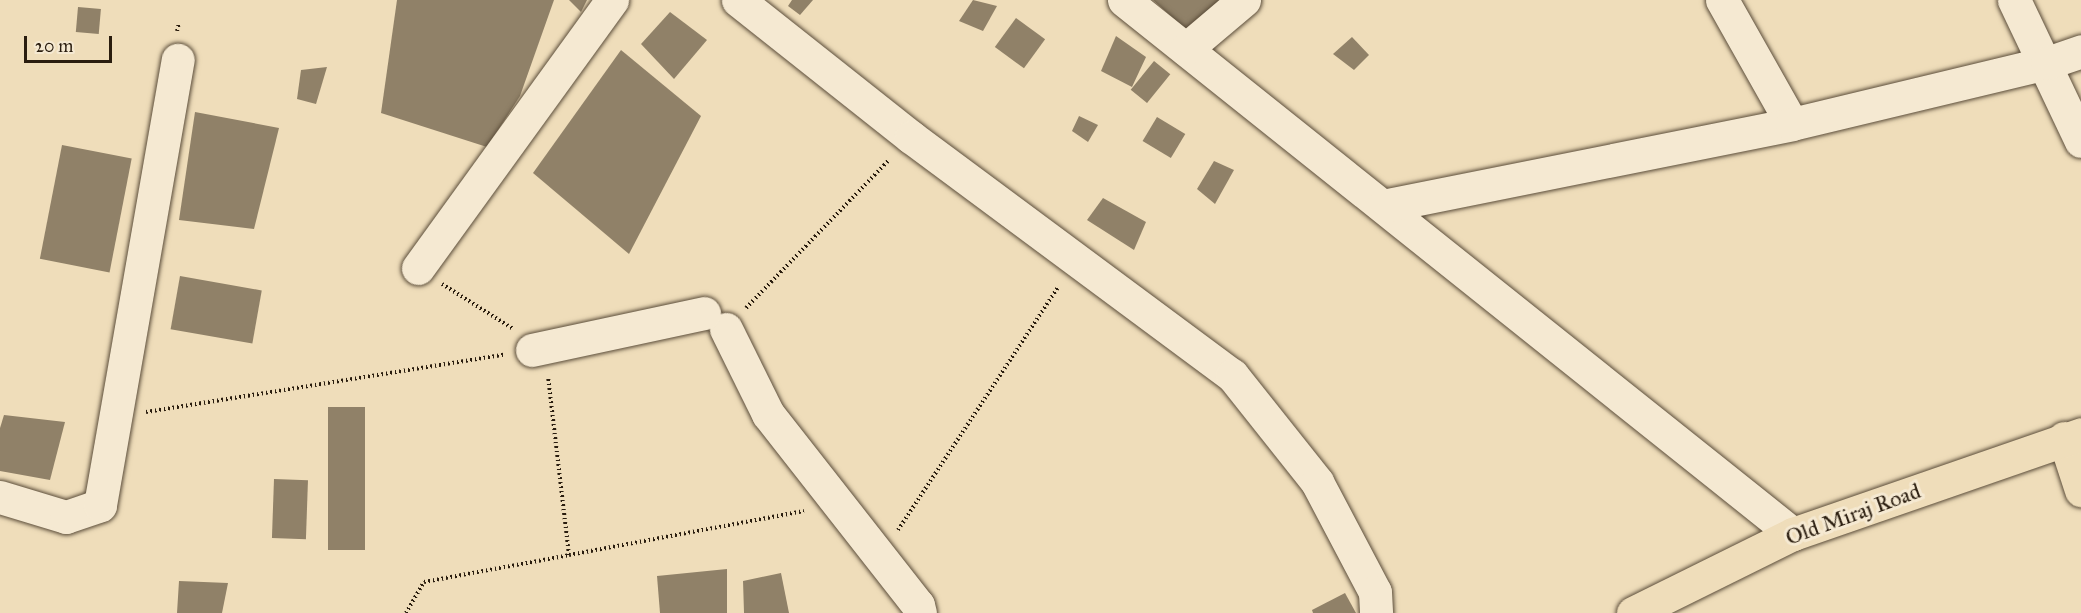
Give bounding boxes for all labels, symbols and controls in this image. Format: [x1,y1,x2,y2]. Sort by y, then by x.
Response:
scale bar [27,24,116,62]
text: 20 m [35,35,73,57]
street label: Old Miraj Road [1782,477,1924,551]

